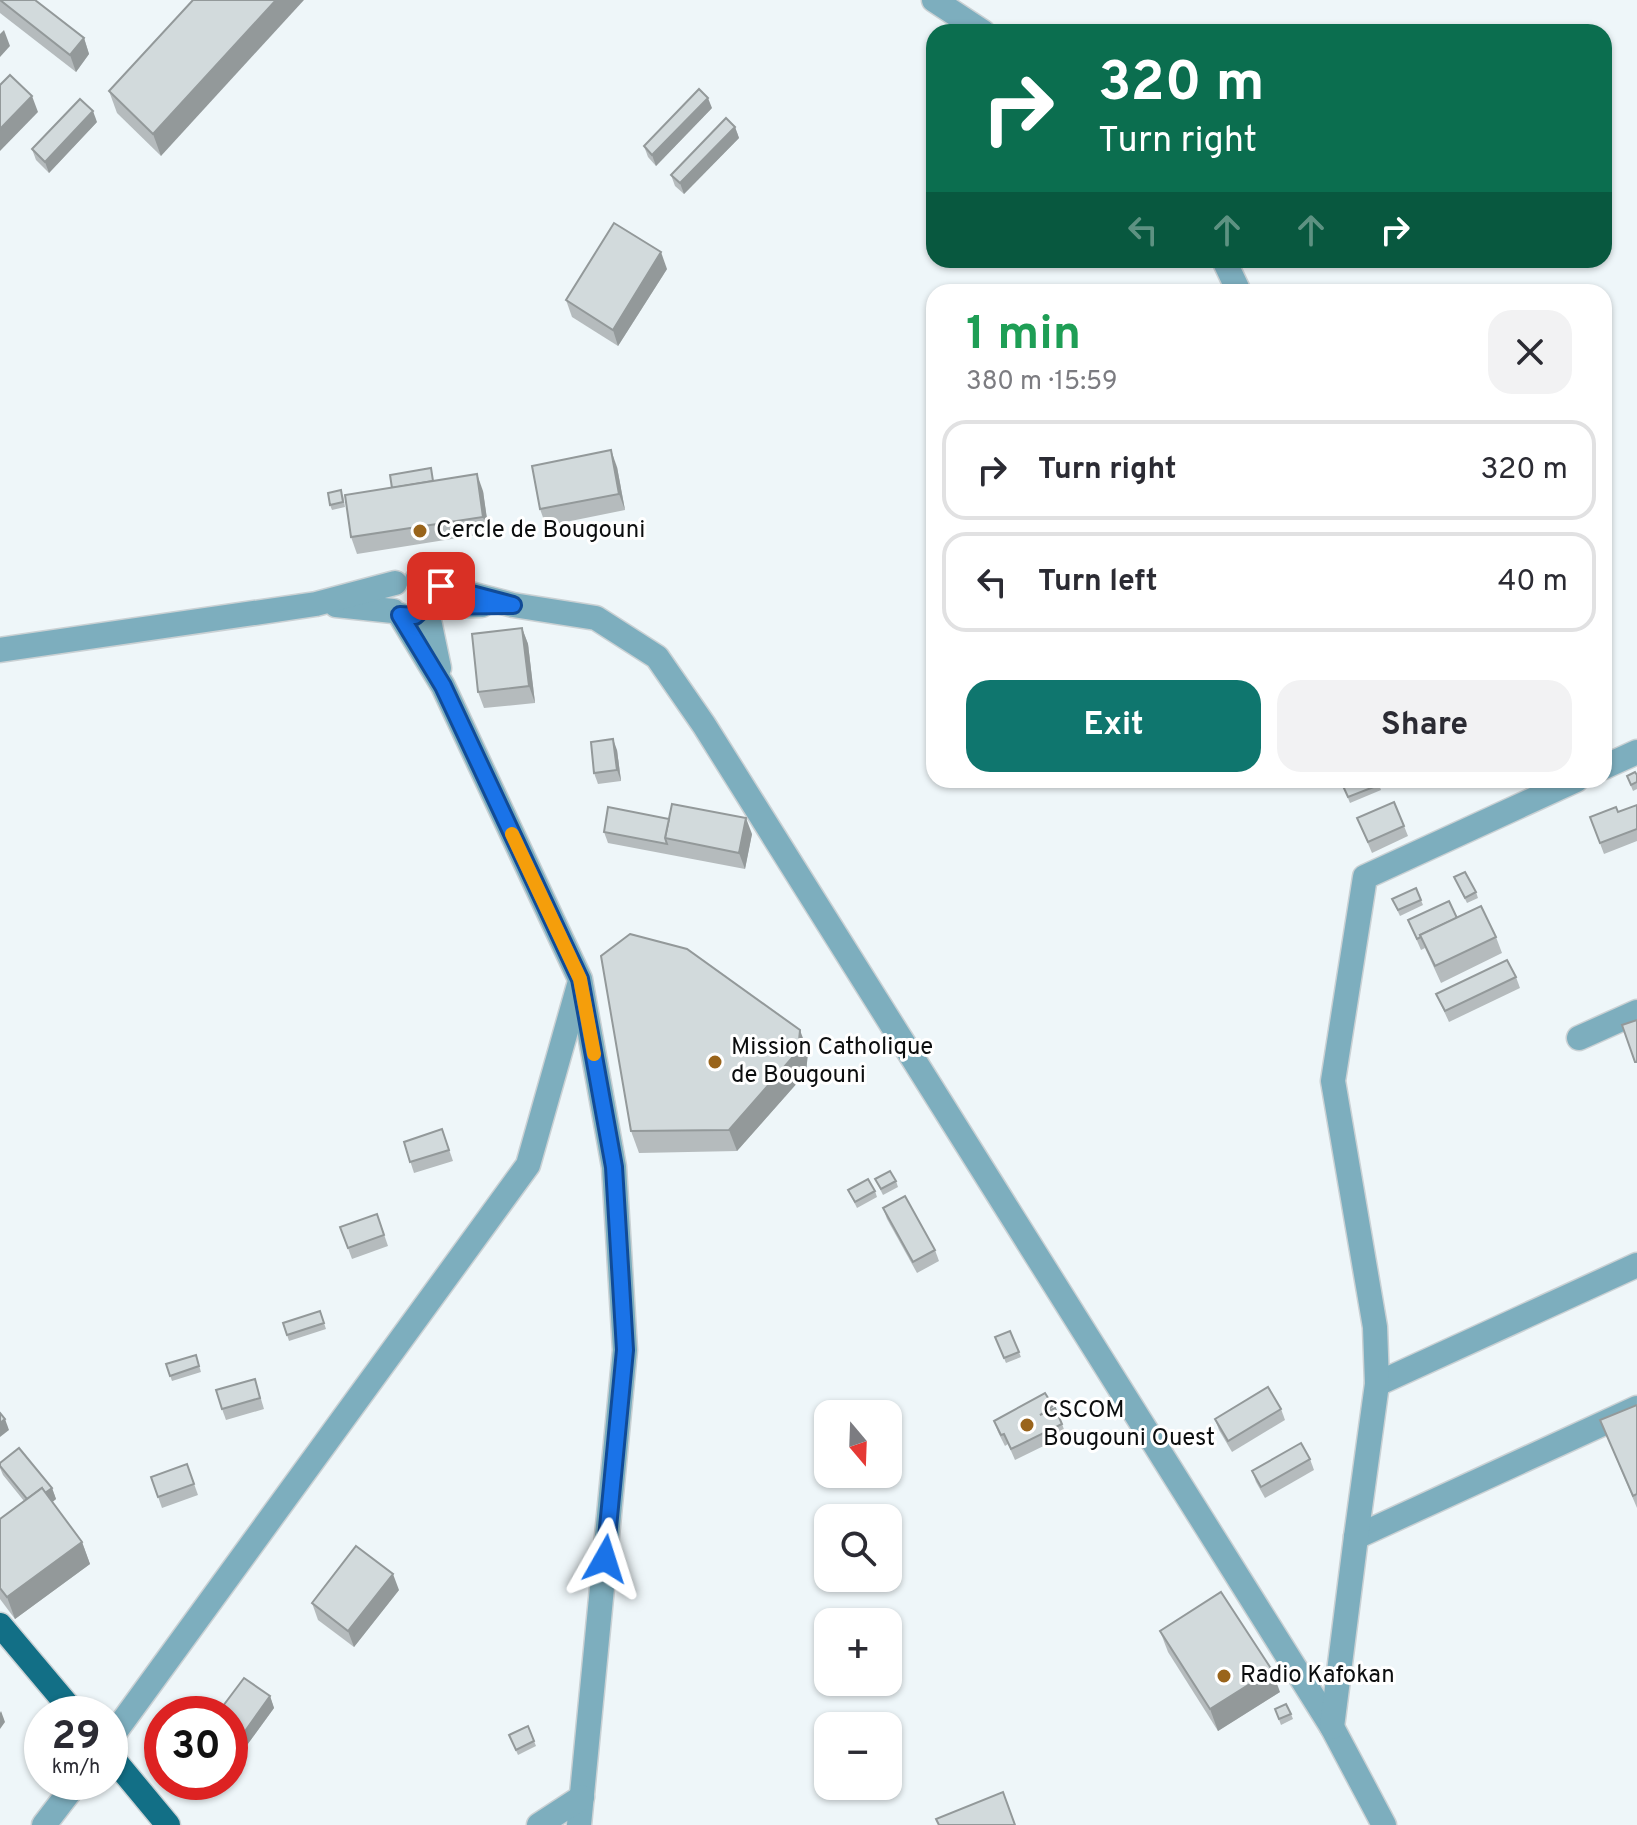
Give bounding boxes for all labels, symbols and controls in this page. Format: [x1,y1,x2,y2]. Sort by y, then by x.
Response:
text: 320 m [1098,50,1265,120]
icon: right [966,56,1070,160]
text: Turn right [1098,119,1257,165]
icon: left [1121,208,1165,252]
icon: ahead [1205,208,1249,252]
icon: ahead [1289,208,1333,252]
icon: right [1373,208,1417,252]
text: 1 min [966,306,1081,366]
button: close [1488,310,1572,394]
text: 380 m · 15:59 [966,366,1117,399]
icon: right [970,448,1014,492]
text: Turn right [1038,452,1176,489]
text: 320 m [1480,452,1568,489]
place label: Cercle de Bougouni [436,516,645,546]
marker: Cercle de Bougouni [411,522,429,540]
pin [407,552,475,620]
icon: left [970,560,1014,604]
icon: arrive [419,564,463,608]
text: Turn left [1038,564,1158,601]
text: 40 m [1498,564,1568,601]
button: Exit [966,680,1261,772]
button: Share [1277,680,1572,772]
place label: Mission Catholique de Bougouni [731,1033,933,1091]
marker: Mission Catholique de Bougouni [706,1053,724,1071]
place label: CSCOM Bougouni Ouest [1043,1396,1215,1454]
north arrow [814,1400,902,1488]
map controls [814,1400,902,1800]
marker: CSCOM Bougouni Ouest [1018,1416,1036,1434]
button: search [814,1504,902,1592]
position arrow [563,1517,647,1601]
button: + [814,1608,902,1696]
place label: Radio Kafokan [1240,1661,1395,1691]
marker: Radio Kafokan [1215,1667,1233,1685]
speed limit sign: 30 [144,1696,248,1800]
button: − [814,1712,902,1800]
text: 29 [51,1713,101,1763]
text: km/h [52,1755,100,1781]

